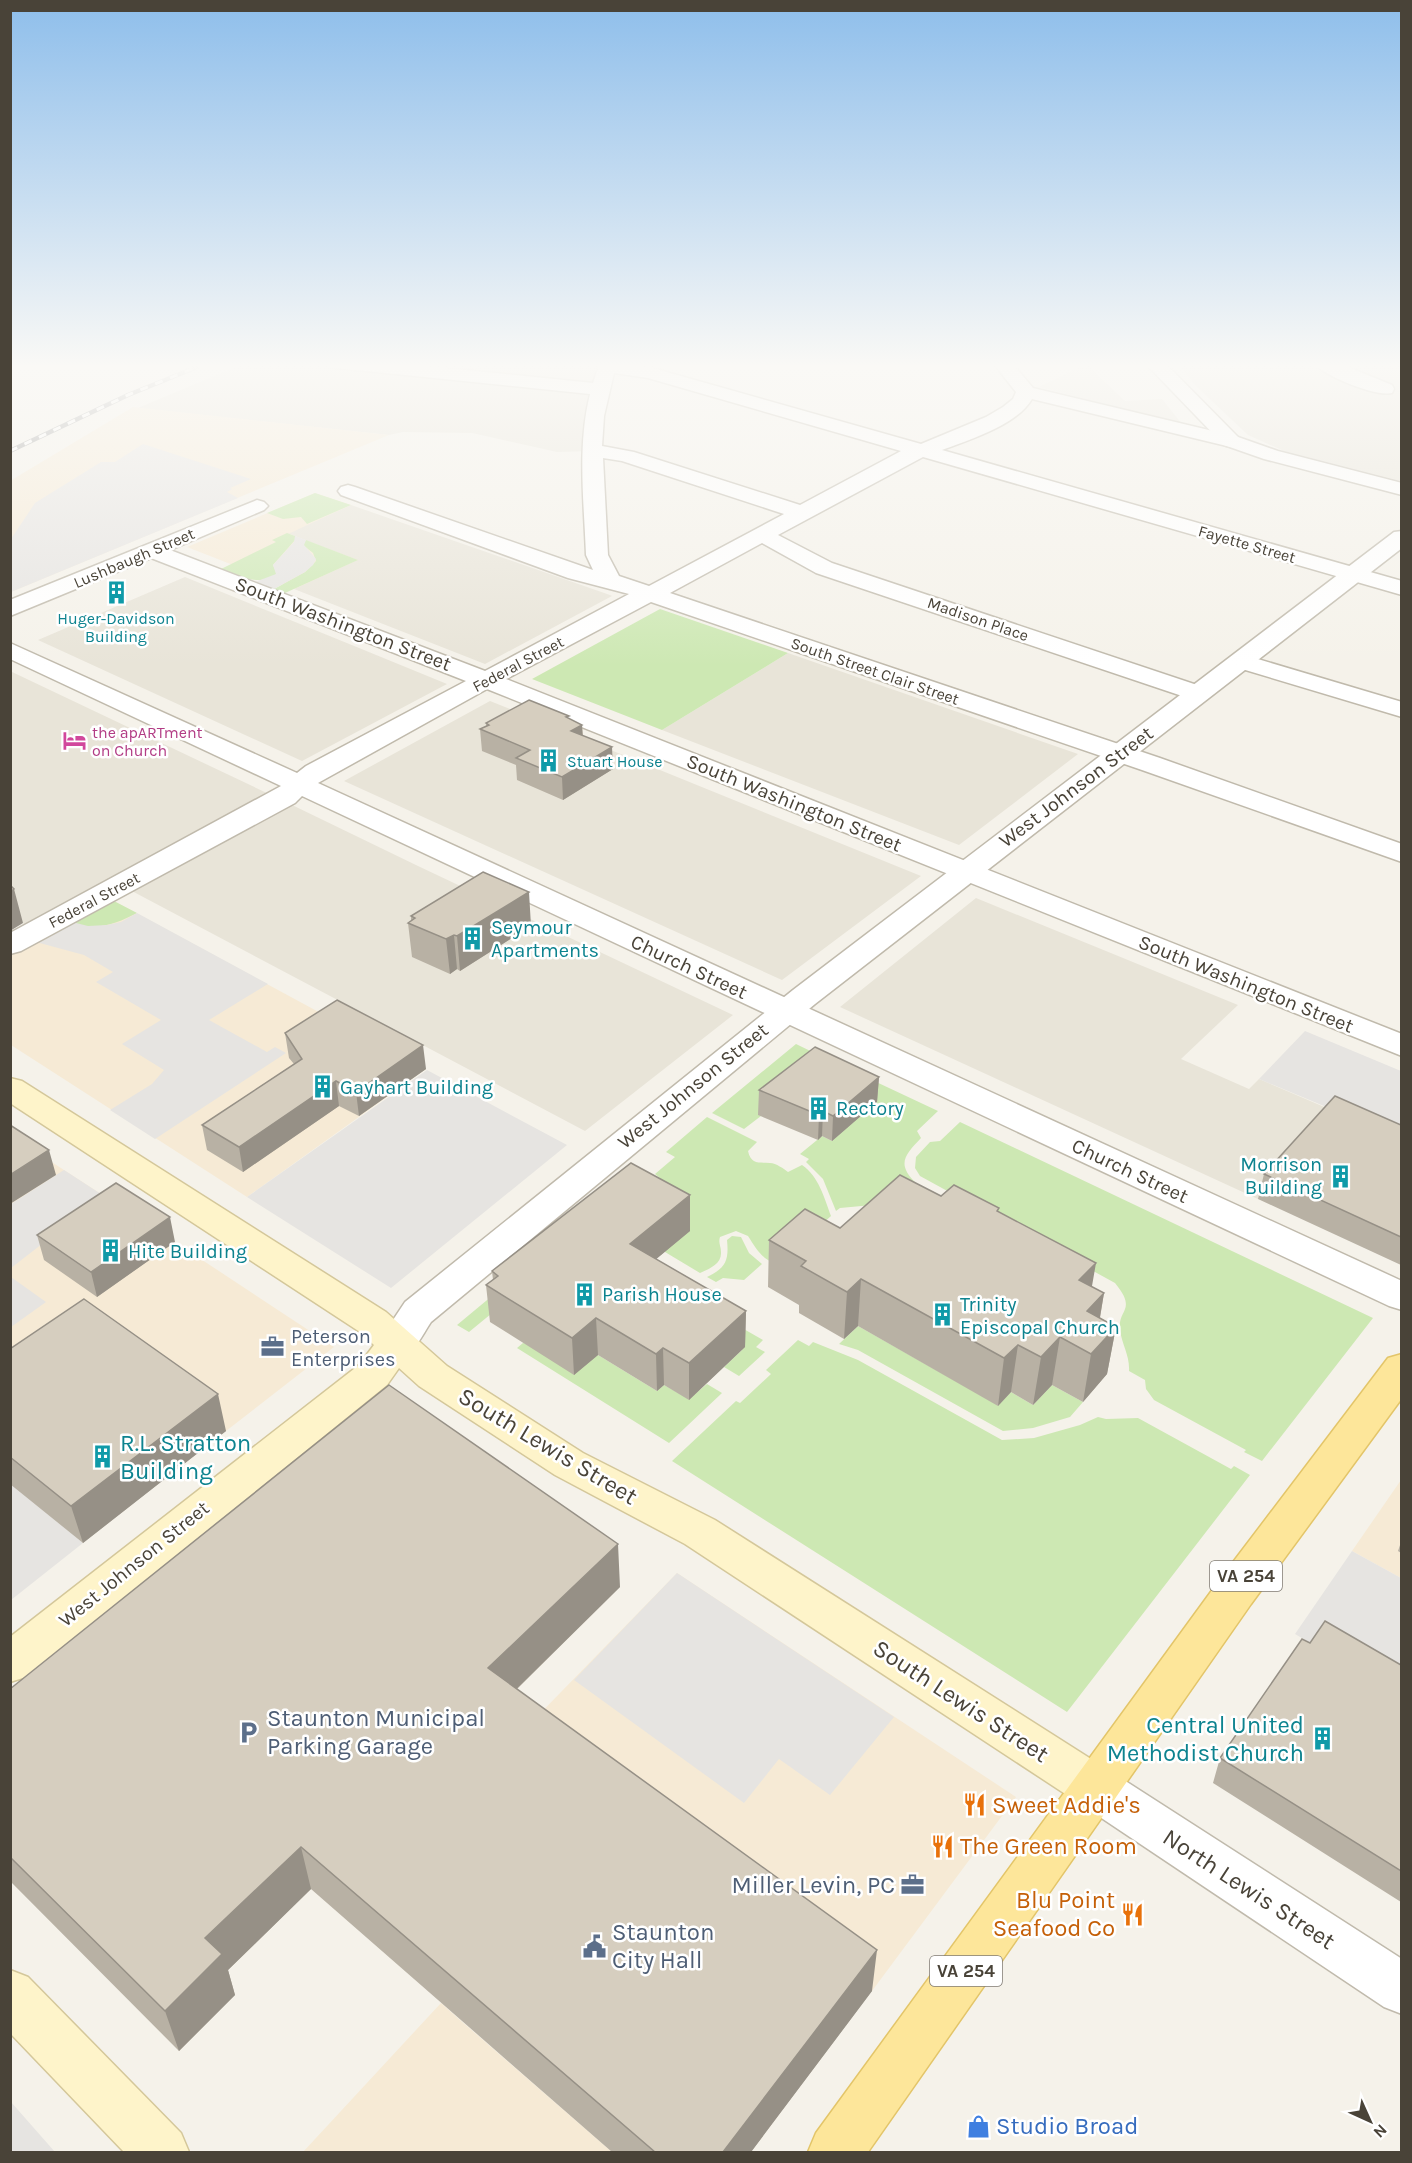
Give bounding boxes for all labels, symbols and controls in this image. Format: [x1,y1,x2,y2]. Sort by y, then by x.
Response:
street label: Fayette Street [1196,521,1298,567]
street label: Lushbaugh Street [71,524,197,592]
street label: South Washington Street [232,572,455,676]
building icon: Huger-Davidson Building [103,580,129,606]
street label: Madison Place [925,593,1031,645]
place label: Huger-Davidson Building [57,609,175,646]
street label: Federal Street [469,632,567,696]
street label: South Street Clair Street [788,633,962,709]
street label: West Johnson Street [995,721,1158,852]
place label: the apARTment on Church [92,723,203,760]
hotel icon: the apARTment on Church [61,728,87,754]
building icon: Stuart House [536,748,562,774]
street label: South Washington Street [683,749,905,857]
place label: Stuart House [567,752,663,771]
street label: Federal Street [45,868,143,932]
place label: Seymour Apartments [491,916,599,962]
building icon: Seymour Apartments [460,925,486,951]
street label: Church Street [627,930,751,1004]
street label: South Washington Street [1135,930,1357,1038]
street label: West Johnson Street [613,1018,773,1154]
building icon: Gayhart Building [309,1074,335,1100]
place label: Gayhart Building [340,1076,493,1099]
building icon: Rectory [805,1095,831,1121]
place label: Rectory [836,1097,904,1120]
street label: Church Street [1068,1134,1192,1208]
place label: Morrison Building [1240,1153,1322,1199]
building icon: Morrison Building [1327,1163,1353,1189]
building icon: Hite Building [97,1238,123,1264]
place label: Hite Building [128,1240,247,1263]
building icon: Parish House [571,1281,597,1307]
place label: Parish House [602,1283,722,1306]
place label: Trinity Episcopal Church [960,1293,1120,1339]
building icon: Trinity Episcopal Church [929,1302,955,1328]
place label: Peterson Enterprises [291,1325,396,1371]
office icon: Peterson Enterprises [260,1334,286,1360]
street label: South Lewis Street [454,1382,642,1510]
place label: R.L. Stratton Building [120,1429,251,1485]
building icon: R.L. Stratton Building [89,1444,115,1470]
street label: West Johnson Street [54,1496,214,1632]
road number: VA 254 [1210,1561,1282,1591]
street label: South Lewis Street [868,1634,1054,1768]
place label: Staunton Municipal Parking Garage [267,1704,485,1760]
place label: Central United Methodist Church [1107,1711,1304,1767]
parking icon: Staunton Municipal Parking Garage [236,1719,262,1745]
building icon: Central United Methodist Church [1309,1726,1335,1752]
place label: Sweet Addie's [992,1791,1141,1819]
restaurant icon: Sweet Addie's [961,1792,987,1818]
street label: North Lewis Street [1158,1823,1340,1955]
place label: The Green Room [960,1832,1137,1860]
restaurant icon: The Green Room [929,1833,955,1859]
place label: Miller Levin, PC [731,1871,895,1899]
office icon: Miller Levin, PC [900,1872,926,1898]
place label: Blu Point Seafood Co [993,1886,1115,1942]
restaurant icon: Blu Point Seafood Co [1120,1901,1146,1927]
place label: Staunton City Hall [612,1918,714,1974]
public building icon: Staunton City Hall [581,1933,607,1959]
road number: VA 254 [930,1956,1002,1986]
north arrow [1340,2091,1400,2151]
place label: Studio Broad [996,2112,1138,2140]
shop icon: Studio Broad [965,2113,991,2139]
text: N [1369,2120,1391,2142]

